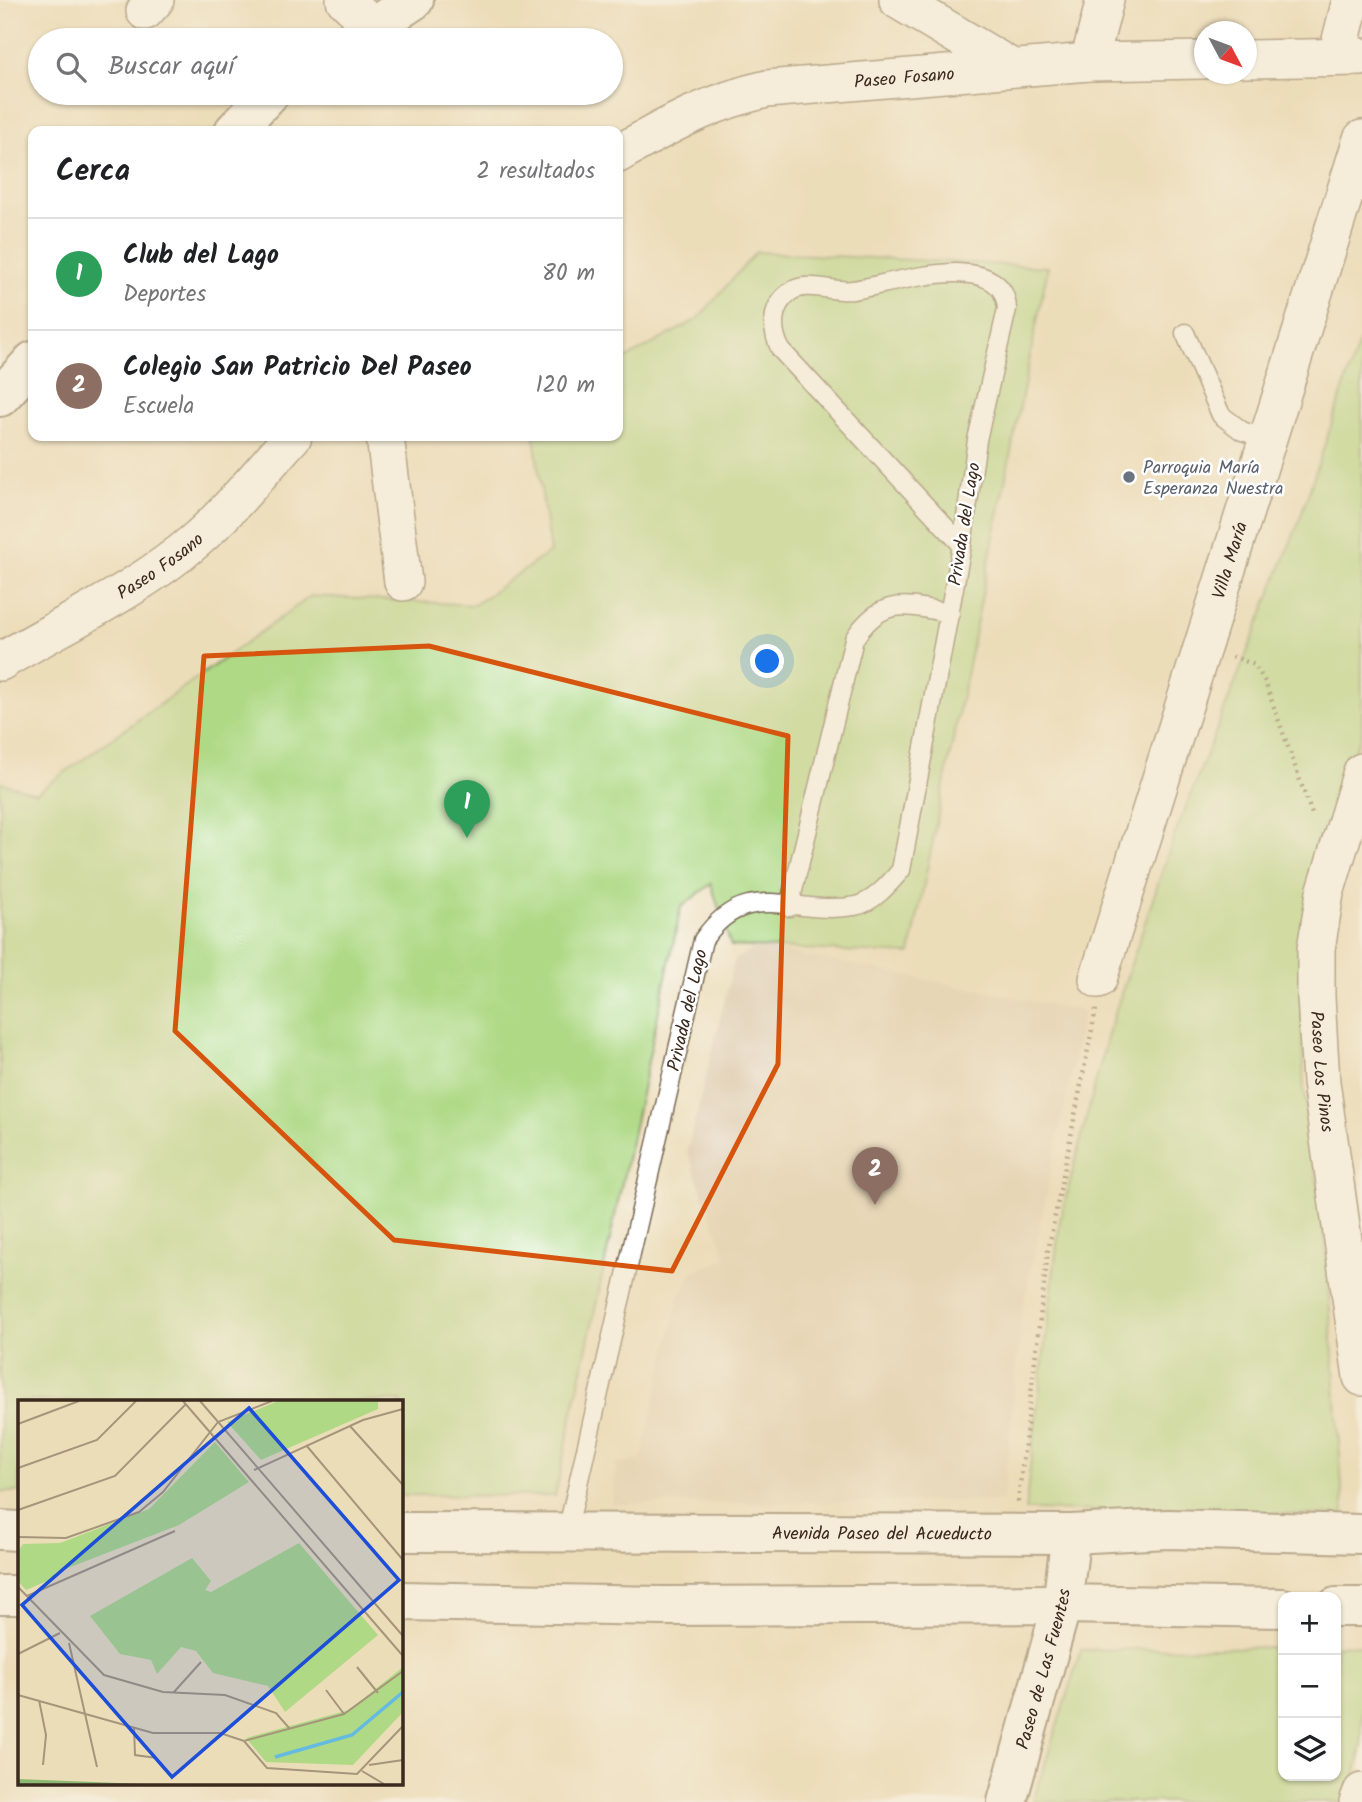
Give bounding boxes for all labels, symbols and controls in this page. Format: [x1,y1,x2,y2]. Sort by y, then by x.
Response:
north arrow [1194,21,1257,84]
search box [28,28,623,105]
text: Buscar aquí [108,46,234,88]
icon: search [52,48,90,86]
street label: Paseo Fosano [853,60,956,98]
text: Cerca [56,148,130,196]
text: 2 resultados [477,154,595,190]
text: Club del Lago [123,235,279,277]
text: 1 [76,256,82,292]
text: 80 m [542,256,595,292]
text: Deportes [123,277,206,313]
text: Colegio San Patricio Del Paseo [123,347,472,389]
text: 2 [72,368,86,404]
text: 120 m [535,368,595,404]
text: Escuela [123,389,194,425]
place label: Parroquia María Esperanza Nuestra [1143,454,1283,504]
street label: Privada del Lago [941,461,990,588]
marker: Parroquia María Esperanza Nuestra [1121,469,1137,485]
street label: Villa María [1205,518,1257,603]
street label: Paseo Fosano [112,526,211,608]
your location [750,644,784,678]
pin: 1 [444,780,490,838]
street label: Privada del Lago [660,946,717,1074]
street label: Paseo Los Pinos [1301,1010,1341,1135]
pin: 2 [852,1147,898,1205]
inset map [18,1400,402,1784]
street label: Avenida Paseo del Acueducto [772,1520,992,1550]
street label: Paseo de Las Fuentes [1009,1587,1080,1753]
map controls [1278,1592,1341,1781]
button: + [1278,1592,1341,1655]
button: − [1278,1655,1341,1718]
button: layers [1278,1718,1341,1781]

